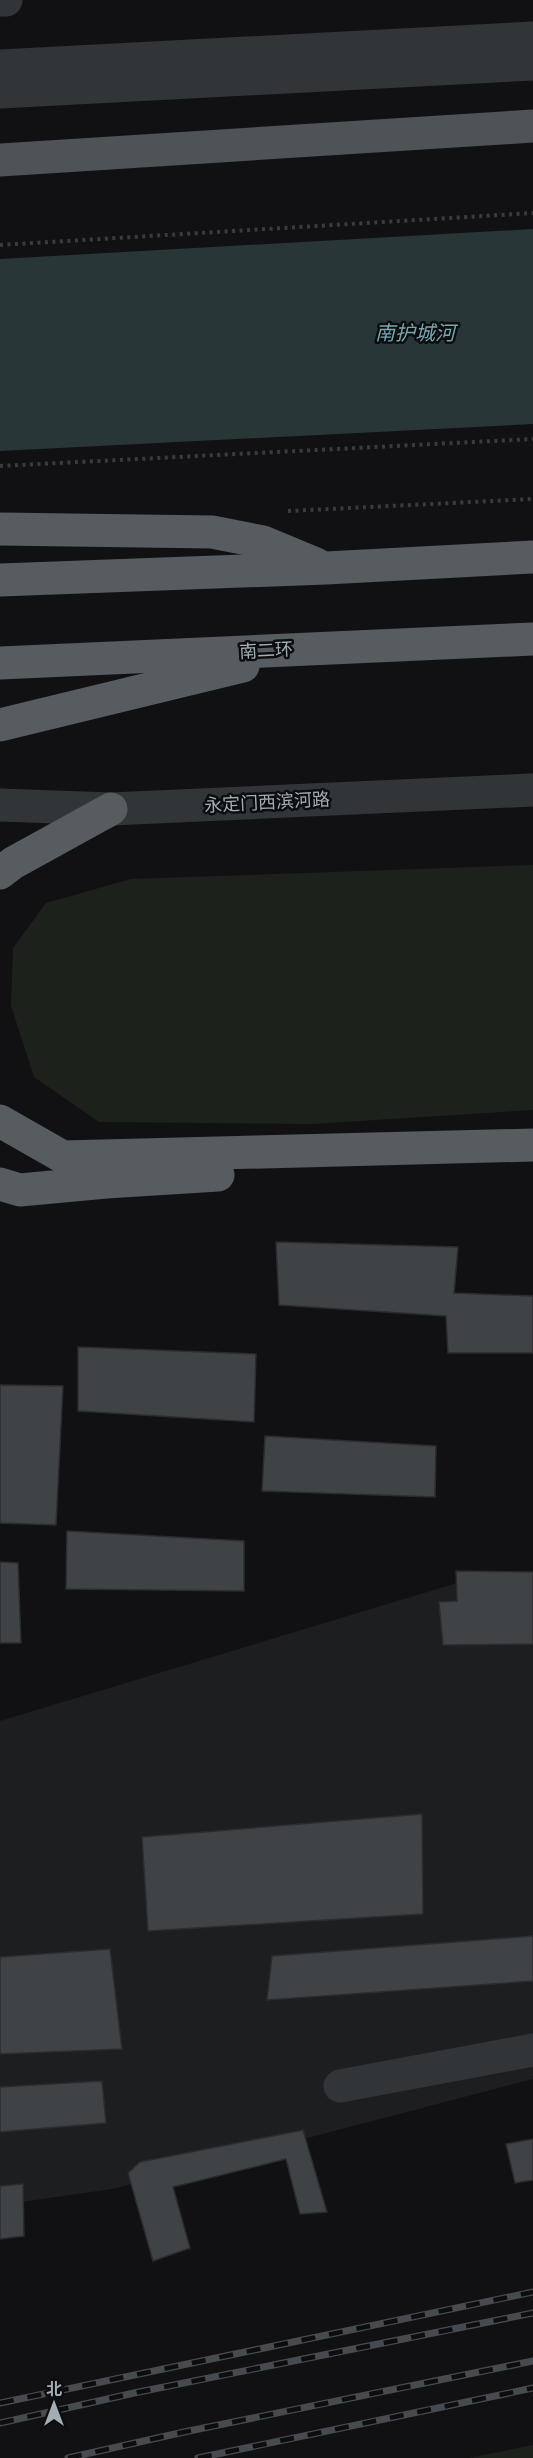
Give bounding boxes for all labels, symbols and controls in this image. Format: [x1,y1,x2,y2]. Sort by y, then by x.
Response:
water label: 南护城河 [375,321,459,345]
street label: 南二环 [238,638,294,662]
street label: 永定门西滨河路 [204,788,330,816]
north arrow [24,2374,84,2434]
text: 北 [46,2380,62,2399]

